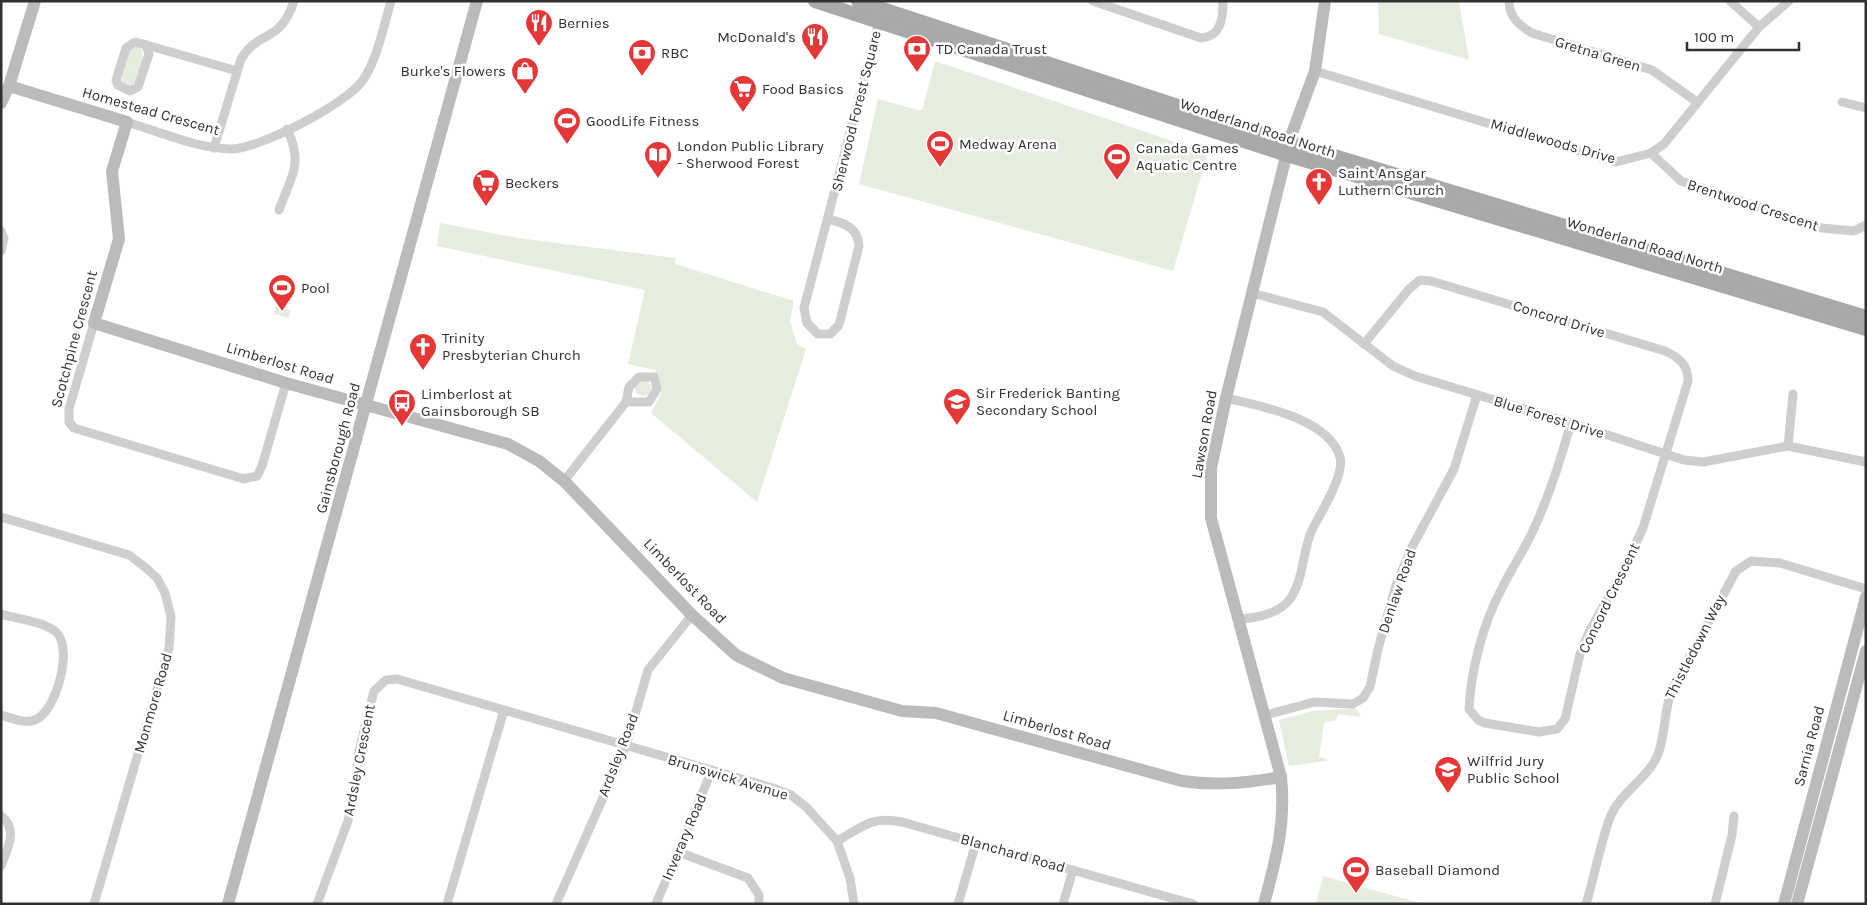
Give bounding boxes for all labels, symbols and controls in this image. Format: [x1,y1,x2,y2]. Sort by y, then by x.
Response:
restaurant icon: Bernies [524,8,554,47]
place label: Bernies [558,14,610,32]
scale bar [1687,20,1800,52]
restaurant icon: McDonald's [800,22,830,61]
place label: McDonald's [717,28,796,46]
text: 100 m [1694,28,1734,46]
street label: Sherwood Forest Square [827,29,885,193]
street label: Gretna Green [1553,32,1643,76]
bank icon: TD Canada Trust [902,34,932,73]
bank icon: RBC [627,38,657,77]
place label: TD Canada Trust [936,40,1047,58]
place label: RBC [661,44,689,62]
shop icon: Burke's Flowers [510,56,540,95]
place label: Burke's Flowers [400,62,506,80]
supermarket icon: Food Basics [728,74,758,113]
place label: Food Basics [762,80,844,98]
street label: Homestead Crescent [80,83,222,139]
street label: Wonderland Road North [1178,94,1338,162]
sports icon: GoodLife Fitness [552,106,582,145]
place label: GoodLife Fitness [586,112,699,130]
street label: Middlewoods Drive [1488,115,1618,167]
sports icon: Medway Arena [925,129,955,168]
place label: Medway Arena [959,135,1057,153]
place label: London Public Library - Sherwood Forest [677,137,824,172]
place label: Canada Games Aquatic Centre [1136,139,1239,174]
library icon: London Public Library - Sherwood Forest [643,140,673,179]
sports icon: Canada Games Aquatic Centre [1102,142,1132,181]
place label: Saint Ansgar Luthern Church [1338,164,1444,199]
church icon: Saint Ansgar Luthern Church [1304,167,1334,206]
supermarket icon: Beckers [471,168,501,207]
place label: Beckers [505,174,559,192]
street label: Brentwood Crescent [1685,175,1821,235]
street label: Wonderland Road North [1565,213,1725,277]
street label: Scotchpine Crescent [47,268,101,410]
sports icon: Pool [267,273,297,312]
place label: Pool [301,279,330,297]
street label: Concord Drive [1511,296,1607,342]
place label: Trinity Presbyterian Church [442,329,581,364]
church icon: Trinity Presbyterian Church [408,332,438,371]
street label: Limberlost Road [224,338,336,388]
street label: Gainsborough Road [312,381,364,515]
place label: Sir Frederick Banting Secondary School [976,384,1121,419]
place label: Limberlost at Gainsborough SB [421,385,540,420]
school or university icon: Sir Frederick Banting Secondary School [942,387,972,426]
bus stop icon: Limberlost at Gainsborough SB [387,388,417,427]
street label: Lawson Road [1187,388,1221,480]
street label: Blue Forest Drive [1492,392,1606,442]
street label: Limberlost Road [640,535,730,627]
street label: Concord Crescent [1574,540,1644,656]
street label: Denlaw Road [1374,546,1420,636]
street label: Thistledown Way [1661,592,1729,702]
street label: Monmore Road [130,651,176,755]
street label: Ardsley Crescent [339,702,379,817]
street label: Sarnia Road [1790,704,1828,788]
street label: Limberlost Road [1001,706,1113,754]
street label: Ardsley Road [594,711,642,799]
street label: Brunswick Avenue [665,750,791,804]
place label: Wilfrid Jury Public School [1467,752,1560,787]
school or university icon: Wilfrid Jury Public School [1433,755,1463,794]
street label: Inverary Road [658,791,710,883]
street label: Blanchard Road [958,829,1068,877]
sports icon: Baseball Diamond [1341,855,1371,894]
place label: Baseball Diamond [1375,861,1500,879]

